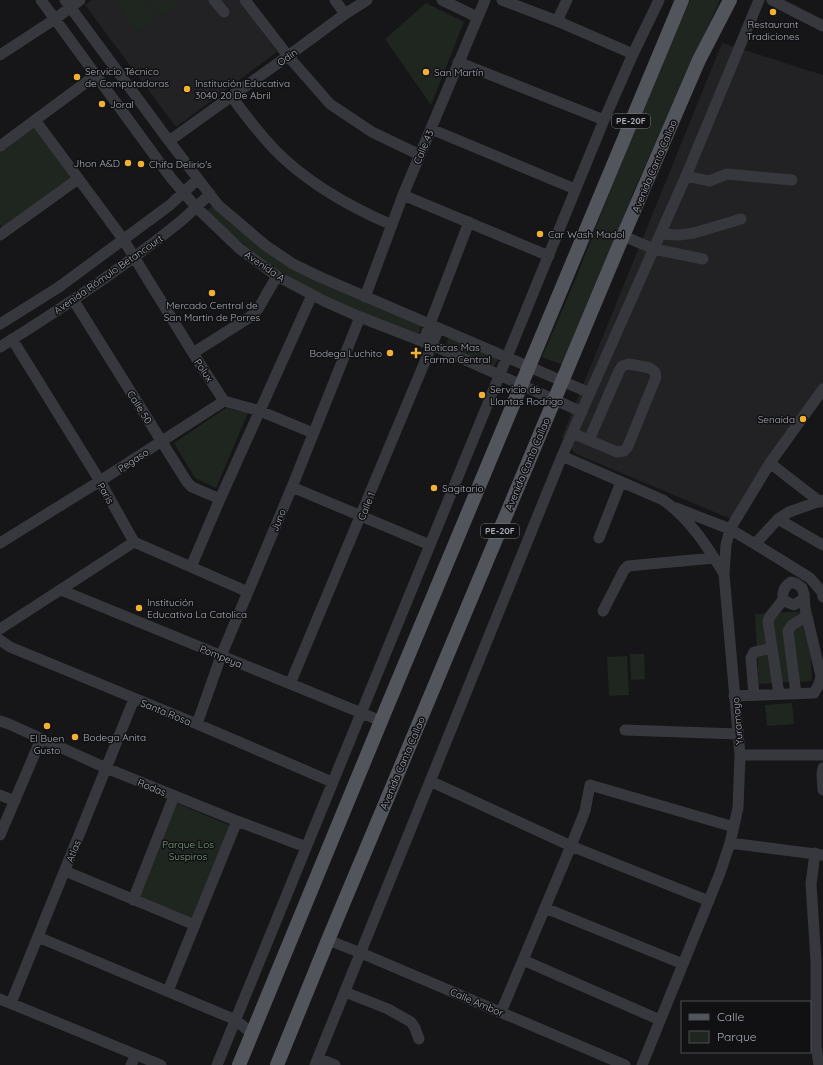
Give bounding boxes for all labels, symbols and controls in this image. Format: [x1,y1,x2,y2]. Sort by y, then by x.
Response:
marker: Restaurant Tradiciones [768,7,778,17]
place label: Restaurant Tradiciones [747,18,800,43]
street label: Odin [275,46,300,69]
place label: Servicio Técnico de Computadoras [85,65,169,90]
place label: San Martín [434,66,484,79]
marker: San Martín [421,67,431,77]
marker: Servicio Técnico de Computadoras [72,72,82,82]
place label: Institución Educativa 3040 20 De Abril [195,77,290,102]
marker: Institución Educativa 3040 20 De Abril [182,84,192,94]
place label: Joral [110,98,134,111]
marker: Joral [97,99,107,109]
road number: PE-20F [612,114,650,128]
street label: Avenida Canta Callao [629,118,680,215]
street label: Calle 43 [410,128,436,166]
place label: Jhon A&D [74,157,120,170]
marker: Jhon A&D [123,158,133,168]
place label: Chifa Delirio's [149,158,212,171]
marker: Chifa Delirio's [136,159,146,169]
place label: Car Wash Madol [548,228,625,241]
marker: Car Wash Madol [535,229,545,239]
street label: Avenida Rómulo Betancourt [51,231,166,317]
street label: Avenida A [242,248,288,285]
marker: Mercado Central de San Martin de Porres [207,288,217,298]
place label: Mercado Central de San Martin de Porres [164,299,261,324]
place label: Boticas Mas Farma Central [424,341,491,366]
place label: Bodega Luchito [309,347,382,360]
marker: Bodega Luchito [385,348,395,358]
marker: Boticas Mas Farma Central [411,348,421,358]
street label: Polux [191,356,216,384]
place label: Servicio de Llantas Rodrigo [490,383,563,408]
street label: Calle 50 [124,388,155,426]
marker: Servicio de Llantas Rodrigo [477,390,487,400]
place label: Senaida [758,413,795,426]
marker: Senaida [798,414,808,424]
street label: Avenida Canta Callao [502,416,553,513]
street label: Pegaso [115,446,151,475]
street label: Paris [94,480,117,507]
place label: Sagitario [442,482,484,495]
marker: Sagitario [429,483,439,493]
street label: Calle 1 [355,490,378,522]
street label: Juno [268,507,289,533]
road number: PE-20F [481,524,519,538]
place label: Institución Educativa La Catolica [147,596,247,621]
marker: Institución Educativa La Catolica [134,603,144,613]
street label: Pompeya [198,642,244,671]
street label: Santa Rosa [139,696,193,728]
street label: Yuramayo [729,697,746,745]
street label: Avenida Canta Callao [377,715,428,812]
marker: El Buen Gusto [42,721,52,731]
place label: Bodega Anita [83,731,146,744]
place label: El Buen Gusto [30,732,64,757]
marker: Bodega Anita [70,732,80,742]
street label: Rodas [136,776,168,799]
street label: Atlas [63,838,84,864]
park label: Parque Los Suspiros [162,838,214,863]
street label: Calle Ambor [448,985,506,1020]
legend [681,1001,811,1053]
text: Calle [717,1009,745,1024]
text: Parque [717,1029,757,1044]

